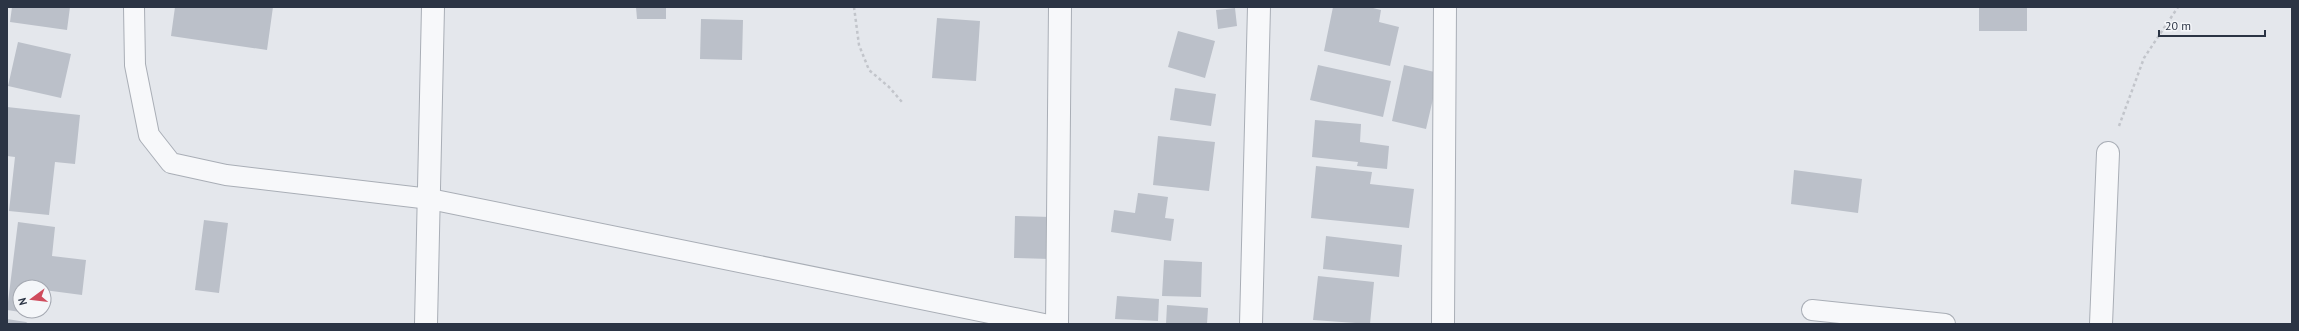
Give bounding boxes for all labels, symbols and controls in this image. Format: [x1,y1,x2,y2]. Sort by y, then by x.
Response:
scale bar [2159,12,2265,38]
text: 20 m [2165,18,2191,33]
north arrow [12,279,52,319]
text: N [15,296,30,307]

